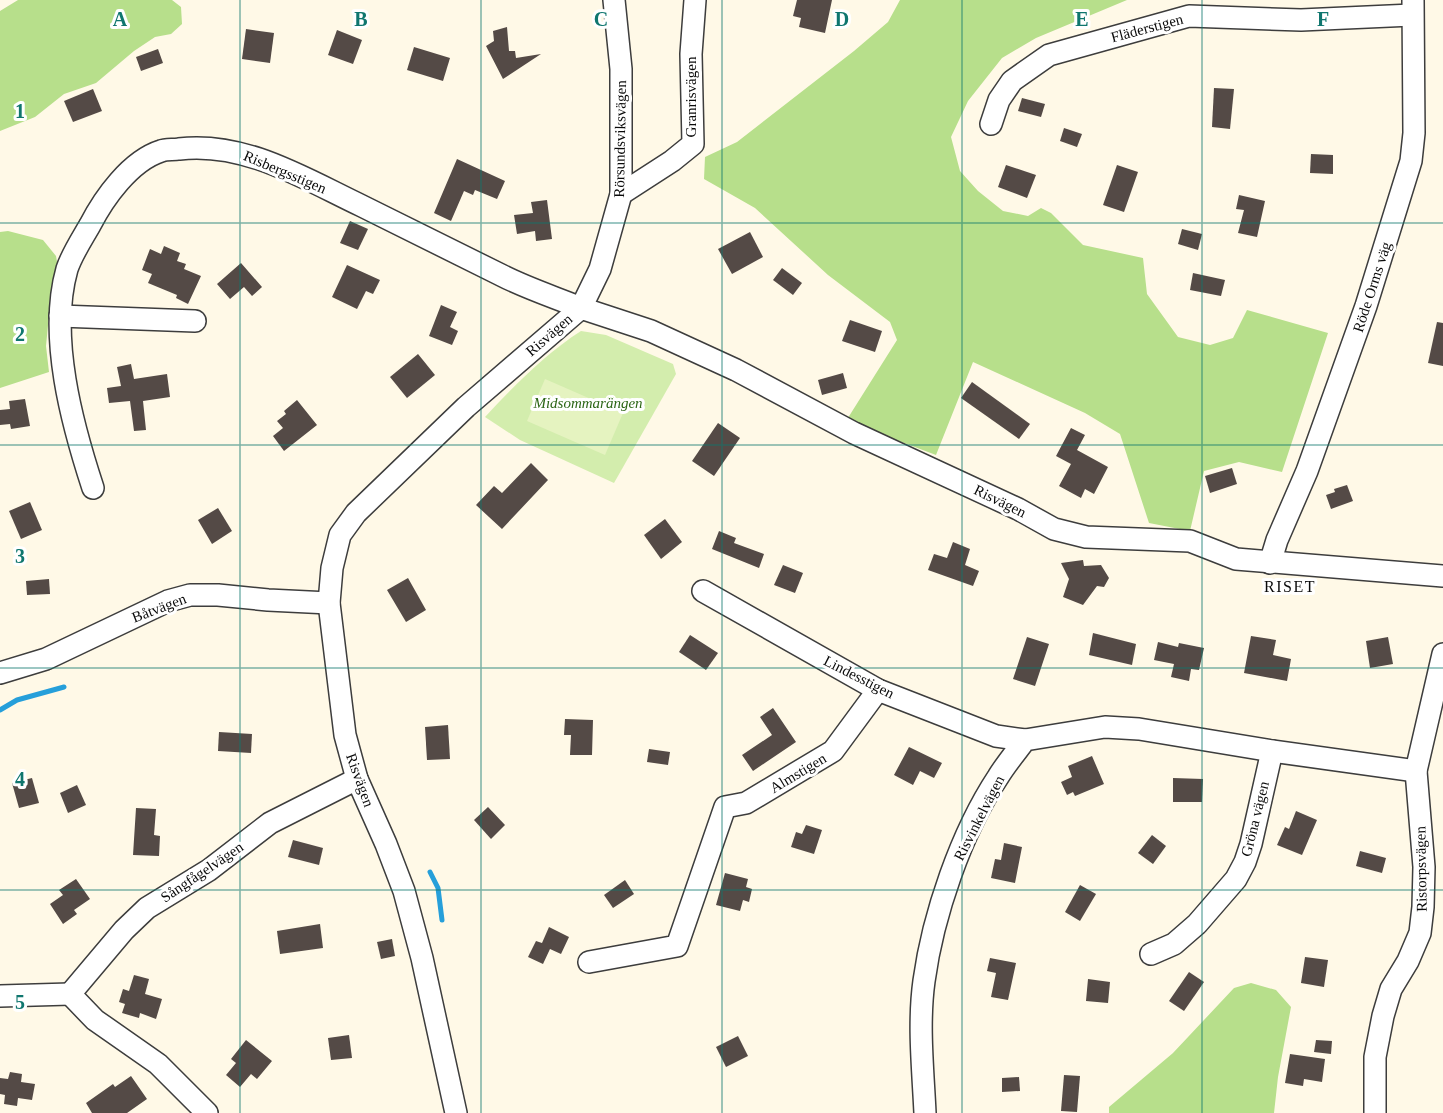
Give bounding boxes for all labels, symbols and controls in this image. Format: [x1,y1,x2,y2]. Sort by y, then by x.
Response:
text: A [113,8,128,30]
text: B [354,8,368,30]
text: C [594,8,608,30]
text: D [835,8,849,30]
text: E [1075,8,1089,30]
text: F [1317,8,1329,30]
street label: Fläderstigen [1109,11,1185,45]
street label: Granrisvägen [683,56,699,137]
street label: Rörsundsviksvägen [611,80,629,198]
text: 1 [15,100,25,122]
street label: Risbergsstigen [241,147,329,197]
street label: Röde Orms väg [1350,239,1394,334]
street label: Risvägen [523,310,576,359]
text: 2 [15,323,25,345]
park label: Midsommarängen [532,395,643,411]
street label: Risvägen [971,482,1029,521]
text: 3 [15,545,25,567]
district label: RISET [1264,578,1316,595]
street label: Båtvägen [130,590,189,626]
street label: Lindesstigen [821,652,897,702]
street label: Almstigen [767,750,829,796]
street label: Risvägen [343,751,377,809]
text: 4 [15,768,25,790]
street label: Risvinkelvägen [951,772,1008,863]
street label: Gröna vägen [1238,779,1272,858]
street label: Ristorpsvägen [1412,825,1430,912]
street label: Sångfågelvägen [158,838,247,905]
text: 5 [15,991,25,1013]

